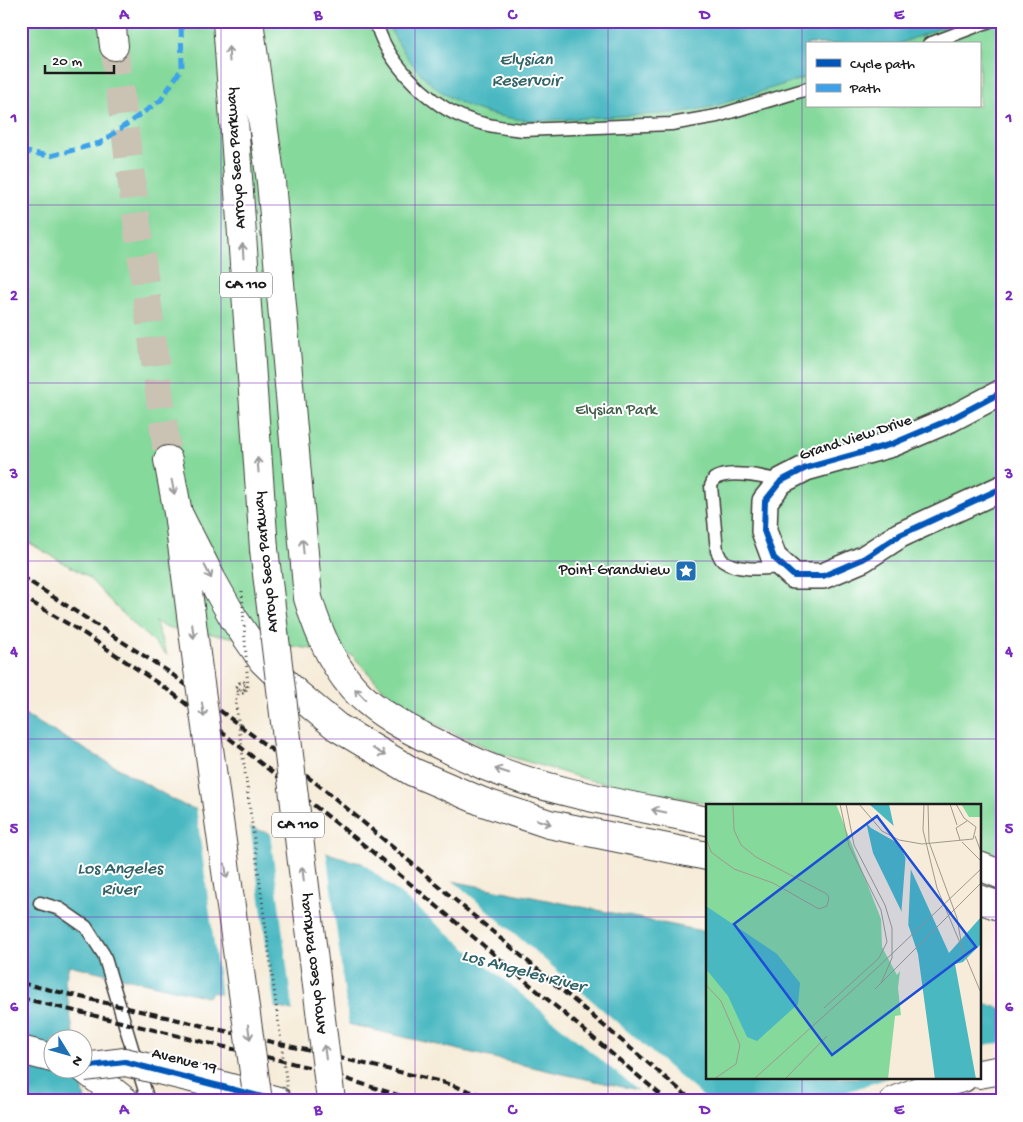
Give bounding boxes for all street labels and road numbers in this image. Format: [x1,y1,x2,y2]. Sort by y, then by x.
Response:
street label: Arroyo Seco Parkway [223,86,251,229]
road number: CA 110 [220,272,272,298]
street label: Grand View Drive [797,412,915,466]
street label: Arroyo Seco Parkway [250,490,284,634]
road number: CA 110 [272,812,324,838]
street label: Arroyo Seco Parkway [296,892,332,1036]
street label: Avenue 19 [149,1045,219,1079]

